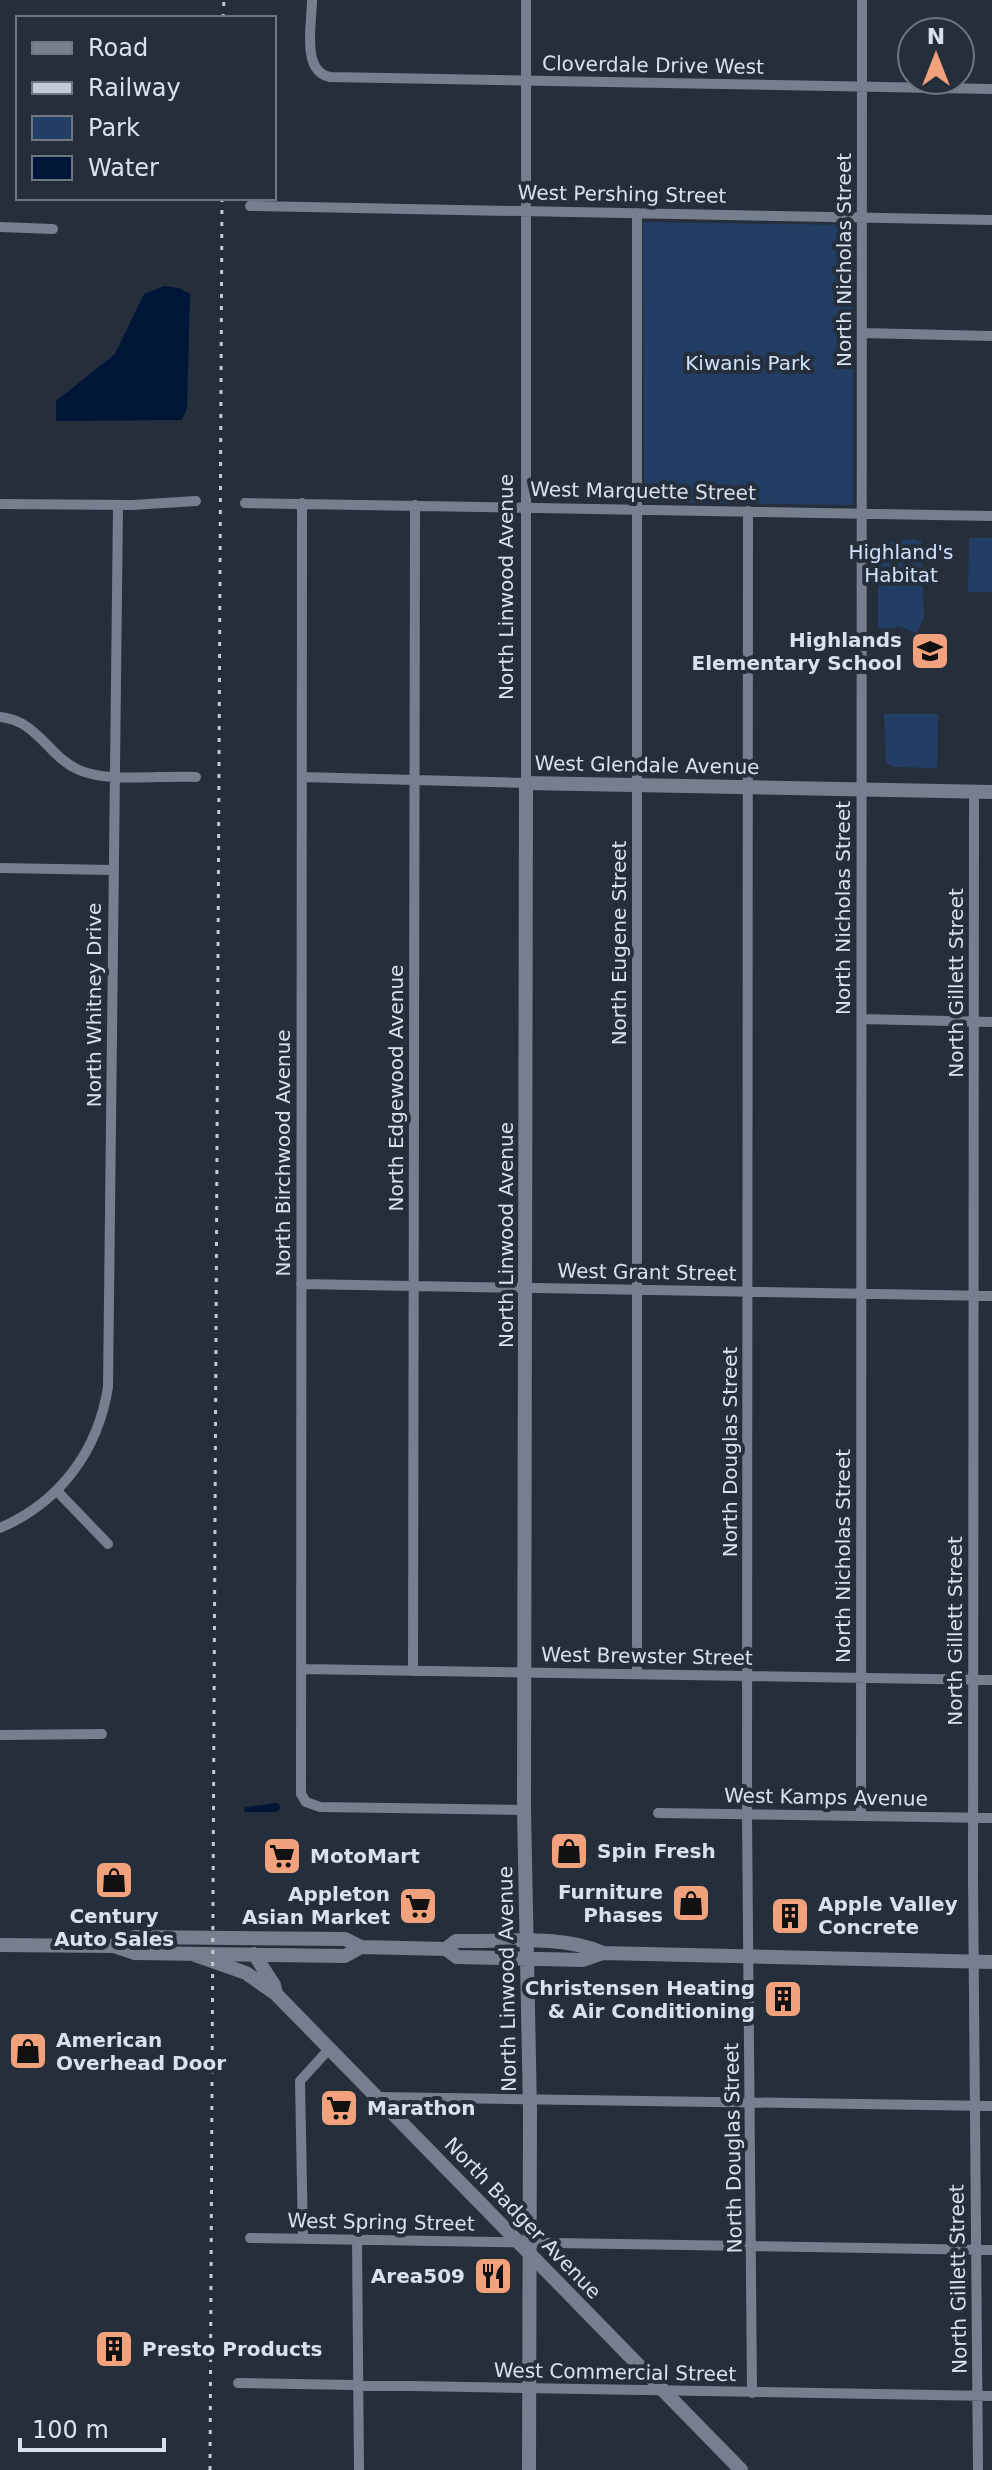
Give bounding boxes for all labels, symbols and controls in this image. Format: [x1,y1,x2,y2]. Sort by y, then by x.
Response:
legend [16,16,276,200]
north arrow [896,16,976,96]
text: N [927,24,945,49]
text: Road [88,34,148,62]
street label: Cloverdale Drive West [542,51,764,79]
text: Railway [88,74,181,102]
text: Park [88,114,140,142]
street label: North Nicholas Street [832,153,856,367]
text: Water [88,154,159,182]
street label: West Pershing Street [518,180,727,208]
park label: Kiwanis Park [685,351,811,375]
street label: North Linwood Avenue [494,474,518,700]
street label: West Marquette Street [530,477,756,505]
park label: Highland's Habitat [848,540,954,587]
place label: Highlands Elementary School [692,628,902,675]
school or university icon: Highlands Elementary School [909,630,951,672]
street label: West Glendale Avenue [534,751,760,779]
street label: North Nicholas Street [831,801,855,1015]
street label: North Eugene Street [607,840,631,1045]
street label: North Gillett Street [944,888,968,1078]
street label: North Whitney Drive [82,903,106,1107]
street label: North Edgewood Avenue [384,965,408,1211]
street label: North Birchwood Avenue [271,1029,295,1277]
street label: North Linwood Avenue [494,1122,518,1348]
street label: West Grant Street [557,1258,737,1286]
street label: North Douglas Street [718,1347,742,1557]
street label: North Nicholas Street [831,1449,855,1663]
street label: North Gillett Street [943,1536,967,1726]
street label: West Brewster Street [541,1642,753,1670]
street label: West Kamps Avenue [724,1783,928,1811]
shop icon: Spin Fresh [548,1830,590,1872]
supermarket icon: MotoMart [261,1835,303,1877]
place label: Spin Fresh [597,1839,716,1863]
place label: MotoMart [310,1844,420,1868]
shop icon: Century Auto Sales [93,1859,135,1901]
street label: North Linwood Avenue [493,1866,521,2092]
place label: Furniture Phases [558,1880,663,1927]
place label: Appleton Asian Market [242,1882,390,1929]
shop icon: Furniture Phases [670,1882,712,1924]
supermarket icon: Appleton Asian Market [397,1885,439,1927]
place label: Apple Valley Concrete [818,1892,958,1939]
building icon: Apple Valley Concrete [769,1895,811,1937]
place label: Century Auto Sales [54,1904,174,1951]
place label: Christensen Heating & Air Conditioning [525,1976,755,2023]
building icon: Christensen Heating & Air Conditioning [762,1978,804,2020]
place label: American Overhead Door [56,2028,226,2075]
shop icon: American Overhead Door [7,2030,49,2072]
street label: North Douglas Street [719,2042,747,2254]
supermarket icon: Marathon [318,2087,360,2129]
place label: Marathon [367,2096,476,2120]
street label: North Badger Avenue [440,2132,606,2304]
street label: North Gillett Street [944,2184,972,2374]
street label: West Spring Street [287,2208,475,2236]
restaurant icon: Area509 [472,2255,514,2297]
place label: Area509 [371,2264,465,2288]
building icon: Presto Products [93,2328,135,2370]
place label: Presto Products [142,2337,322,2361]
street label: West Commercial Street [494,2358,736,2386]
scale bar [20,2402,164,2452]
text: 100 m [32,2416,109,2444]

